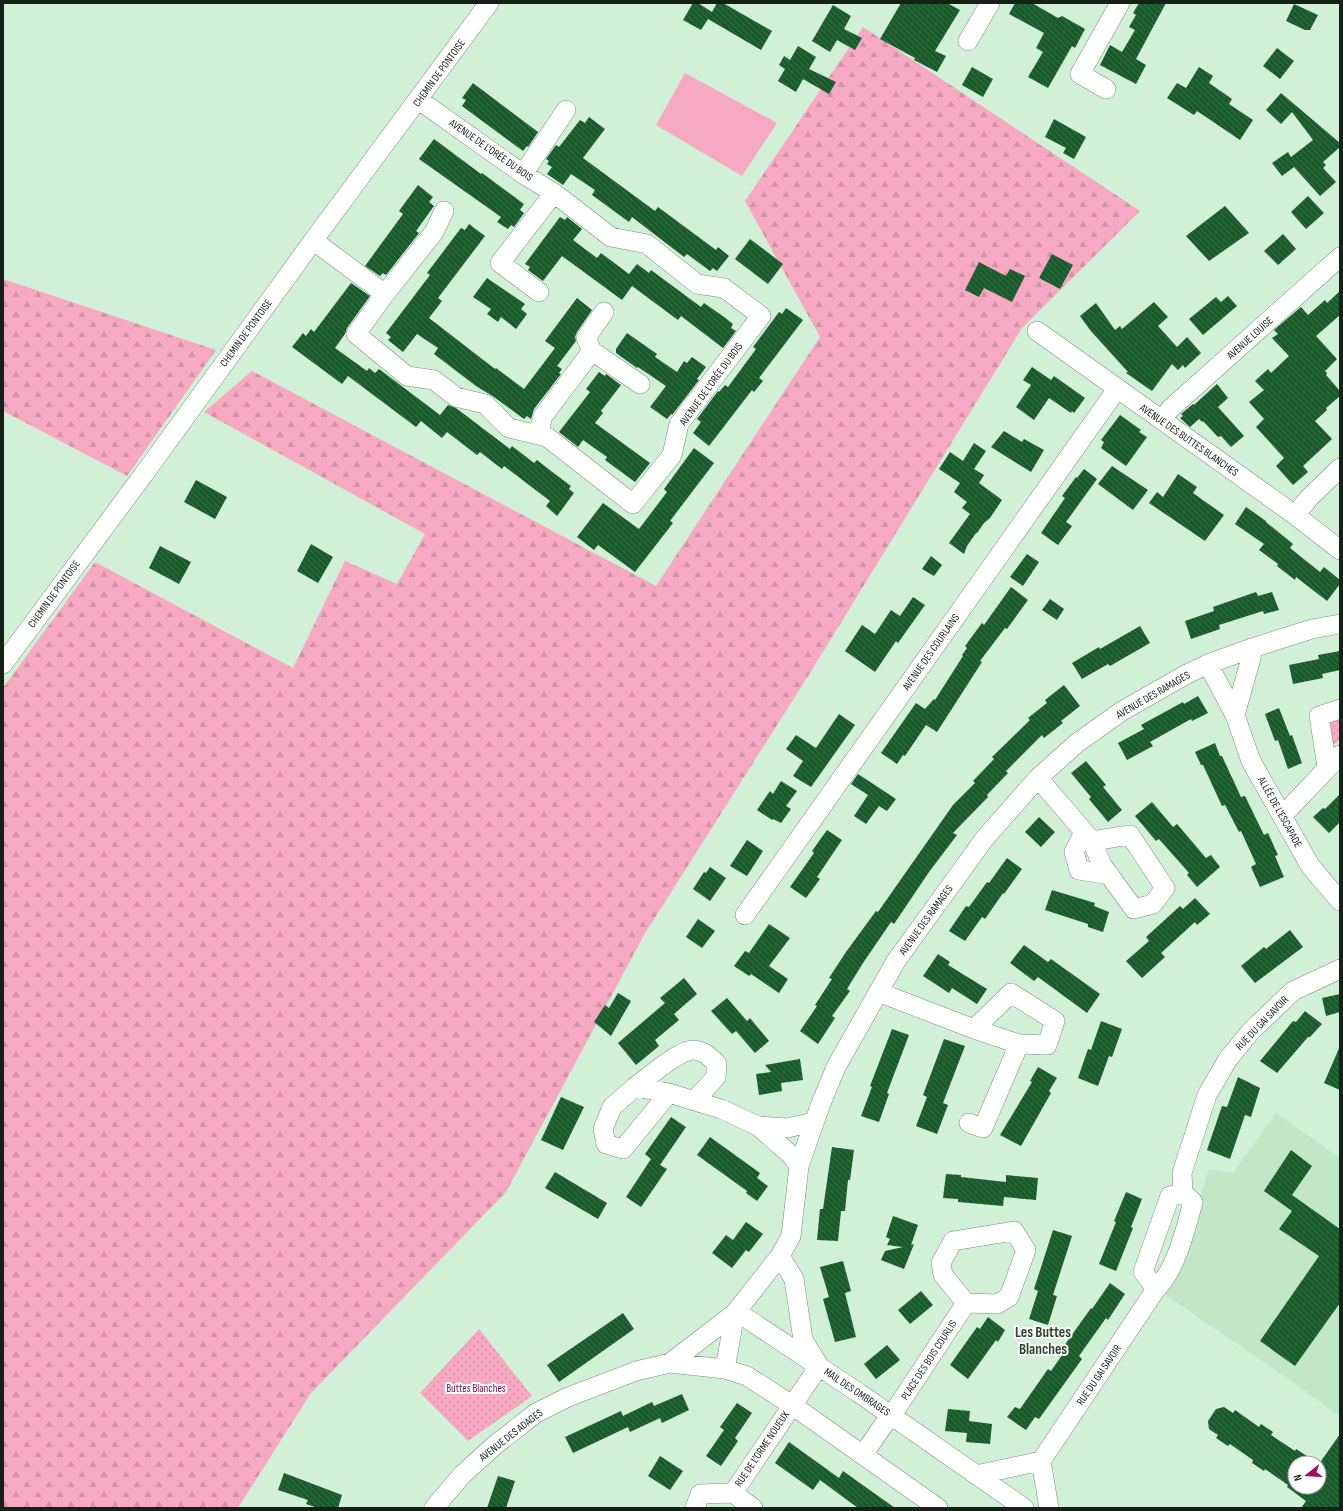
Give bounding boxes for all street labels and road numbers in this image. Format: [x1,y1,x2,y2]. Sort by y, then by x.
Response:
street label: CHEMIN DE PONTOISE [410,37,468,109]
street label: AVENUE DE L'ORÉE DU BOIS [446,116,536,184]
street label: CHEMIN DE PONTOISE [217,297,275,369]
street label: AVENUE LOUISE [1224,314,1276,363]
street label: AVENUE DE L'ORÉE DU BOIS [676,340,746,429]
street label: AVENUE DES BUTTES BLANCHES [1136,400,1241,479]
street label: CHEMIN DE PONTOISE [25,558,83,630]
street label: AVENUE DES COURLAINS [899,611,962,694]
street label: AVENUE DES RAMAGES [1113,668,1193,722]
street label: ALLÉE DE L'ESCAPADE [1255,773,1305,850]
street label: AVENUE DES RAMAGES [896,882,956,958]
street label: RUE DU GAI SAVOIR [1233,993,1291,1053]
street label: PLACE DES BOIS COURLIS [898,1317,960,1402]
street label: RUE DU GAI SAVOIR [1074,1342,1124,1408]
street label: MAIL DES OMBRAGES [821,1365,893,1419]
street label: AVENUE DES ADAGES [476,1406,546,1464]
street label: RUE DE L'ORME NOUEUX [732,1409,792,1489]

